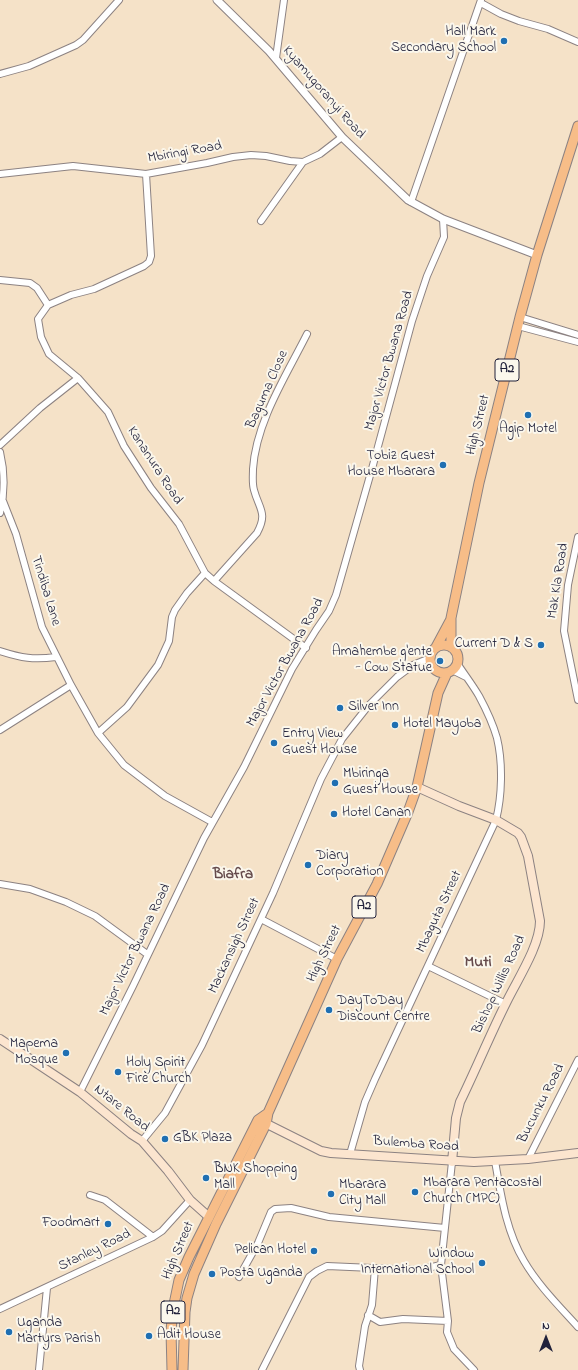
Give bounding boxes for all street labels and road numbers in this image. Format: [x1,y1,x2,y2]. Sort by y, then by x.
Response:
street label: Kyamugoranyi Road [278,43,368,143]
street label: Mbiringi Road [147,138,223,168]
street label: Major Victor Bwana Road [362,289,418,433]
street label: Baguma Close [243,348,293,432]
road number: A2 [495,359,519,381]
street label: High Street [463,393,495,457]
street label: Kananura Road [123,424,185,508]
street label: Mak Kla Road [545,542,573,620]
street label: Tindiba Lane [26,554,64,628]
street label: Major Victor Bwana Road [244,596,328,730]
street label: Mbaguta Street [414,868,466,956]
street label: Major Victor Bwana Road [97,881,175,1019]
street label: Mackansigh Street [205,895,265,997]
road number: A2 [352,896,376,918]
street label: High Street [304,923,346,985]
street label: Bishop Willis Road [470,933,530,1037]
street label: Bucunku Road [515,1062,569,1146]
street label: Ntare Road [90,1082,152,1136]
street label: Bulemba Road [373,1134,459,1156]
street label: High Street [159,1219,199,1283]
street label: Stanley Road [56,1226,134,1276]
road number: A2 [161,1301,185,1323]

